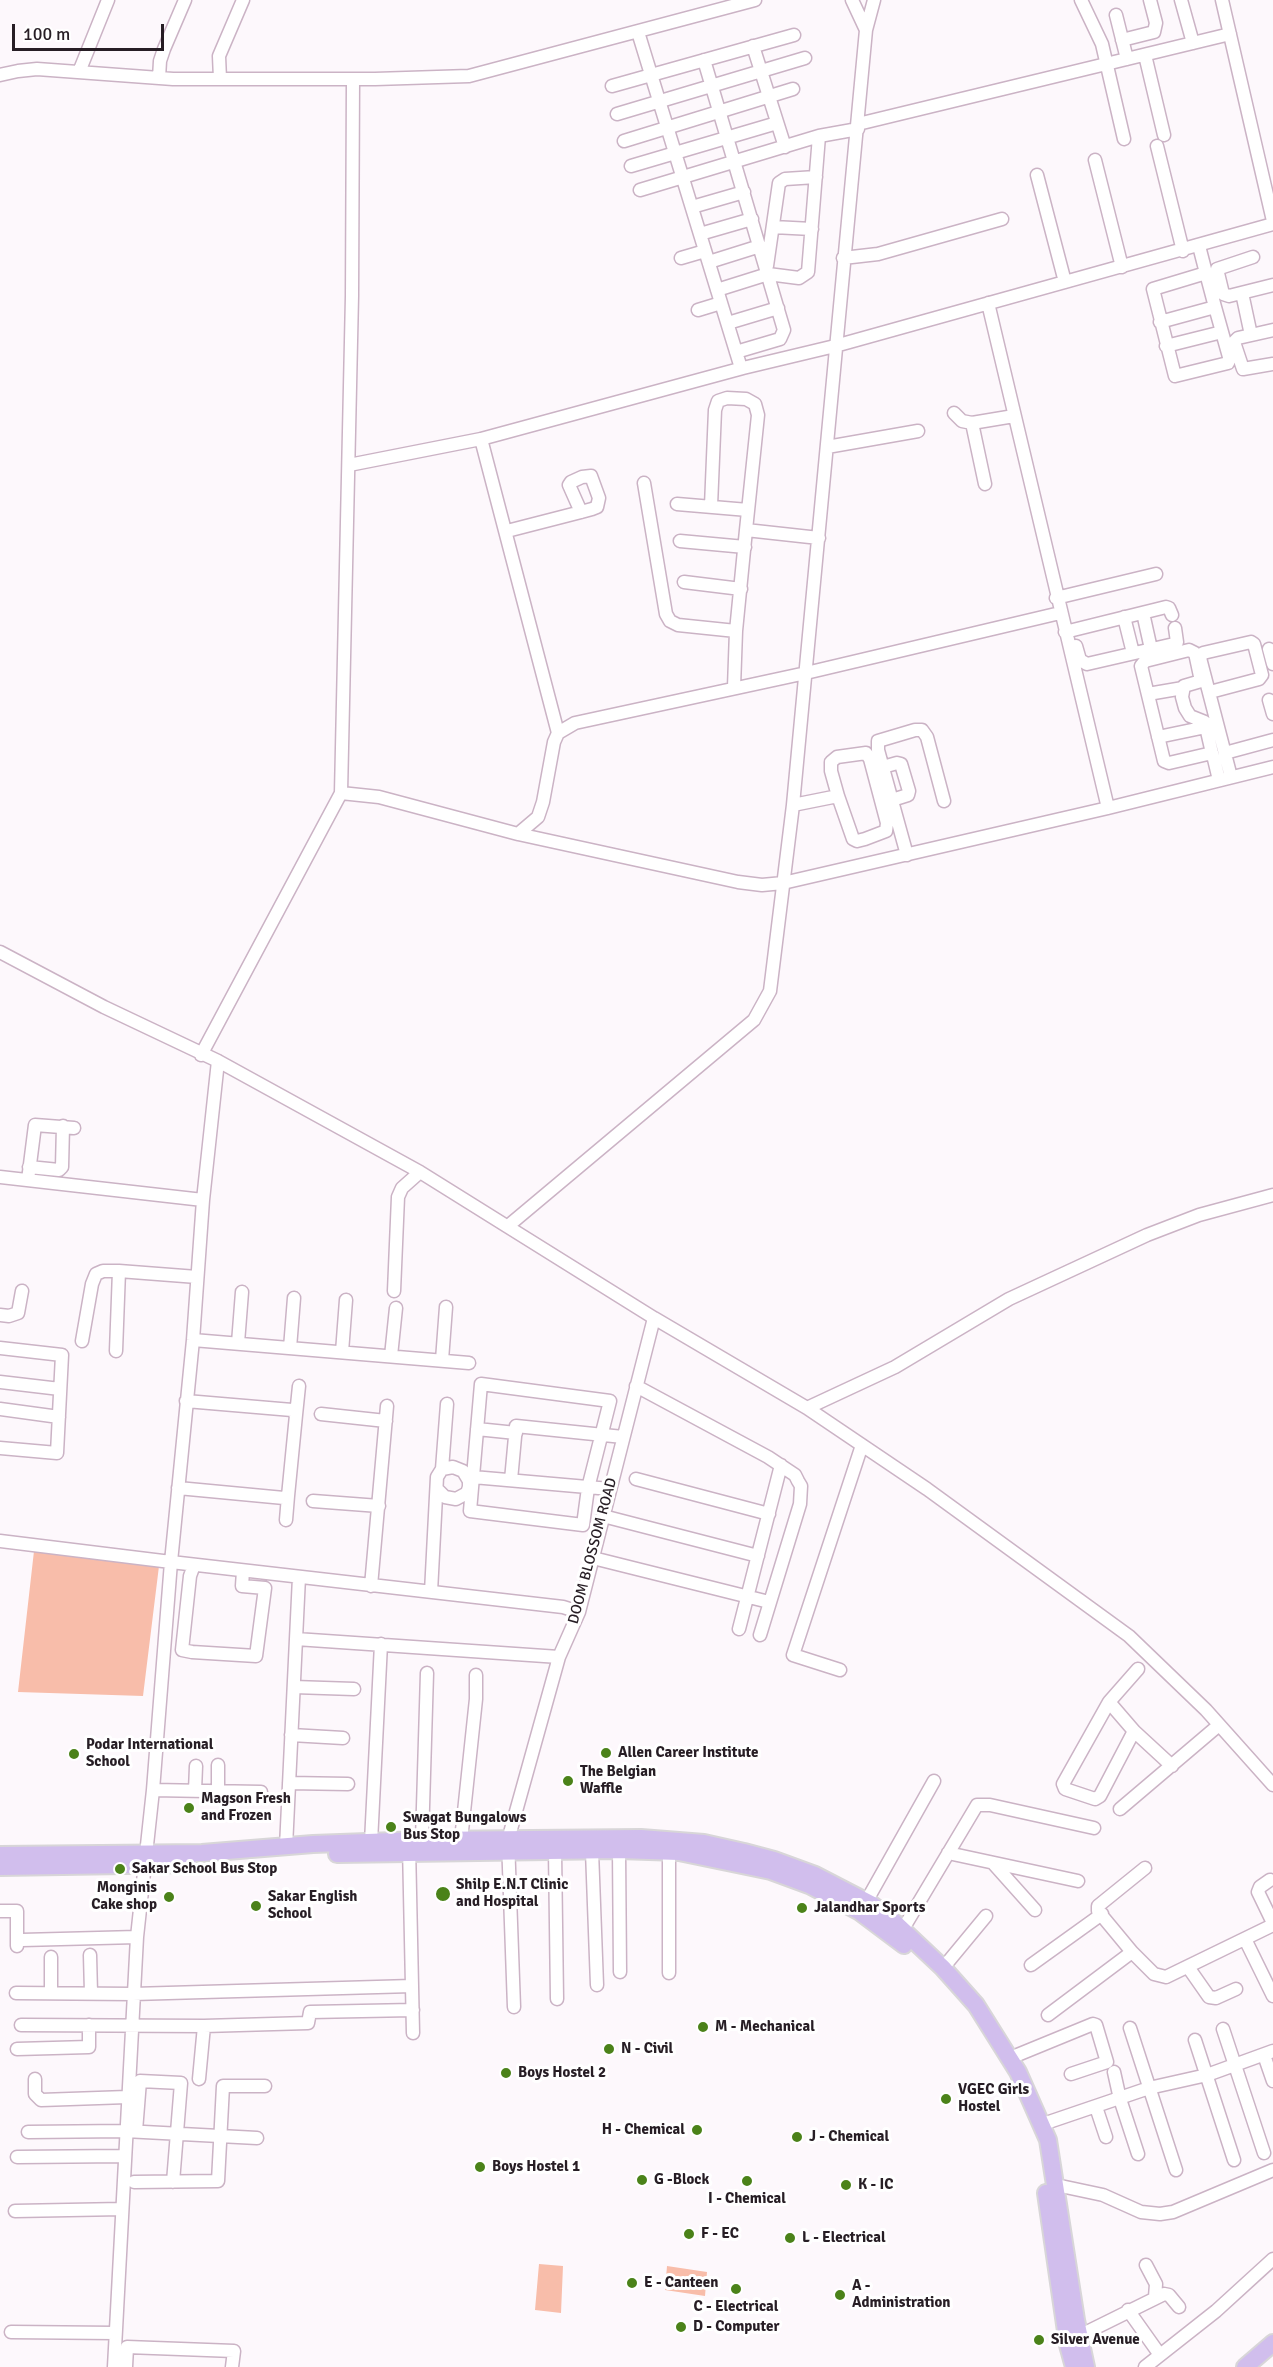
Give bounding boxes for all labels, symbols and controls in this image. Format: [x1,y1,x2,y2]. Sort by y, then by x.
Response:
scale bar [15,12,166,50]
text: 100 m [23,23,70,45]
street label: DOOM BLOSSOM ROAD [565,1476,621,1626]
place label: Podar International School [86,1736,214,1771]
place label: Allen Career Institute [618,1744,759,1762]
marker: Allen Career Institute [599,1746,613,1760]
marker: Podar International School [67,1747,81,1761]
place label: The Belgian Waffle [580,1763,656,1798]
marker: The Belgian Waffle [561,1774,575,1788]
place label: Magson Fresh and Frozen [201,1790,291,1825]
marker: Magson Fresh and Frozen [182,1801,196,1815]
place label: Swagat Bungalows Bus Stop [403,1809,526,1844]
marker: Swagat Bungalows Bus Stop [384,1820,398,1834]
place label: Sakar School Bus Stop [132,1860,277,1878]
marker: Sakar School Bus Stop [113,1862,127,1876]
place label: Shilp E.N.T Clinic and Hospital [456,1876,568,1911]
place label: Monginis Cake shop [91,1879,157,1914]
marker: Shilp E.N.T Clinic and Hospital [434,1885,452,1903]
place label: Sakar English School [268,1888,357,1923]
marker: Monginis Cake shop [162,1890,176,1904]
marker: Sakar English School [249,1899,263,1913]
place label: Jalandhar Sports [814,1899,925,1917]
marker: Jalandhar Sports [795,1901,809,1915]
place label: M - Mechanical [715,2018,815,2036]
marker: M - Mechanical [696,2020,710,2034]
place label: N - Civil [621,2040,673,2058]
marker: N - Civil [602,2042,616,2056]
place label: Boys Hostel 2 [518,2064,606,2082]
marker: Boys Hostel 2 [499,2066,513,2080]
place label: VGEC Girls Hostel [958,2081,1029,2116]
marker: VGEC Girls Hostel [939,2092,953,2106]
place label: H - Chemical [602,2121,685,2139]
marker: H - Chemical [690,2123,704,2137]
place label: J - Chemical [809,2128,889,2146]
marker: J - Chemical [790,2130,804,2144]
place label: Boys Hostel 1 [492,2158,580,2176]
marker: Boys Hostel 1 [473,2160,487,2174]
place label: G -Block [654,2171,709,2189]
marker: G -Block [635,2173,649,2187]
marker: I - Chemical [740,2174,754,2188]
place label: K - IC [858,2176,893,2194]
marker: K - IC [839,2178,853,2192]
place label: I - Chemical [708,2190,786,2208]
place label: F - EC [701,2225,739,2243]
marker: F - EC [682,2227,696,2241]
place label: L - Electrical [802,2229,886,2247]
marker: L - Electrical [783,2231,797,2245]
place label: E - Canteen [644,2274,718,2292]
marker: E - Canteen [625,2276,639,2290]
place label: A - Administration [852,2277,951,2312]
marker: C - Electrical [729,2282,743,2296]
marker: A - Administration [833,2288,847,2302]
place label: C - Electrical [694,2298,778,2316]
place label: D - Computer [693,2318,779,2336]
marker: D - Computer [674,2320,688,2334]
place label: Silver Avenue [1051,2331,1140,2349]
marker: Silver Avenue [1032,2333,1046,2347]

